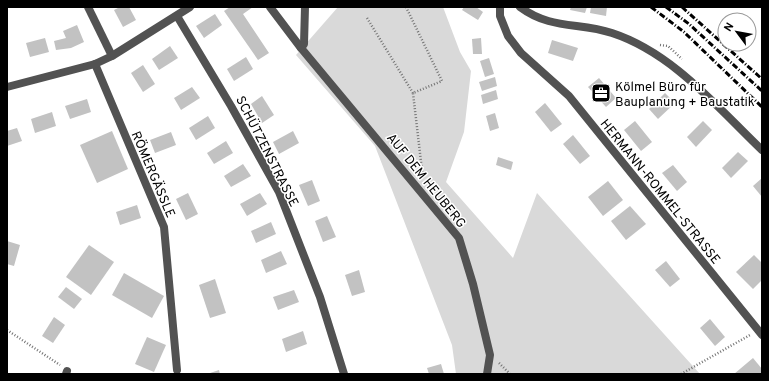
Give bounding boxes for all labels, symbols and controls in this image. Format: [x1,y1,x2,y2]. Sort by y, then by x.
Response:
north arrow [717,12,757,52]
text: N [721,20,737,34]
place label: Kölmel Büro für Bauplanung + Baustatik [615,80,755,111]
office icon: Kölmel Büro für Bauplanung + Baustatik [590,82,612,104]
street label: SCHÜTZENSTRASSE [231,93,303,210]
street label: HERMANN-ROMMEL-STRASSE [596,116,723,268]
street label: RÖMERGÄSSLE [127,128,179,220]
street label: AUF DEM HEUBERG [382,131,469,232]

